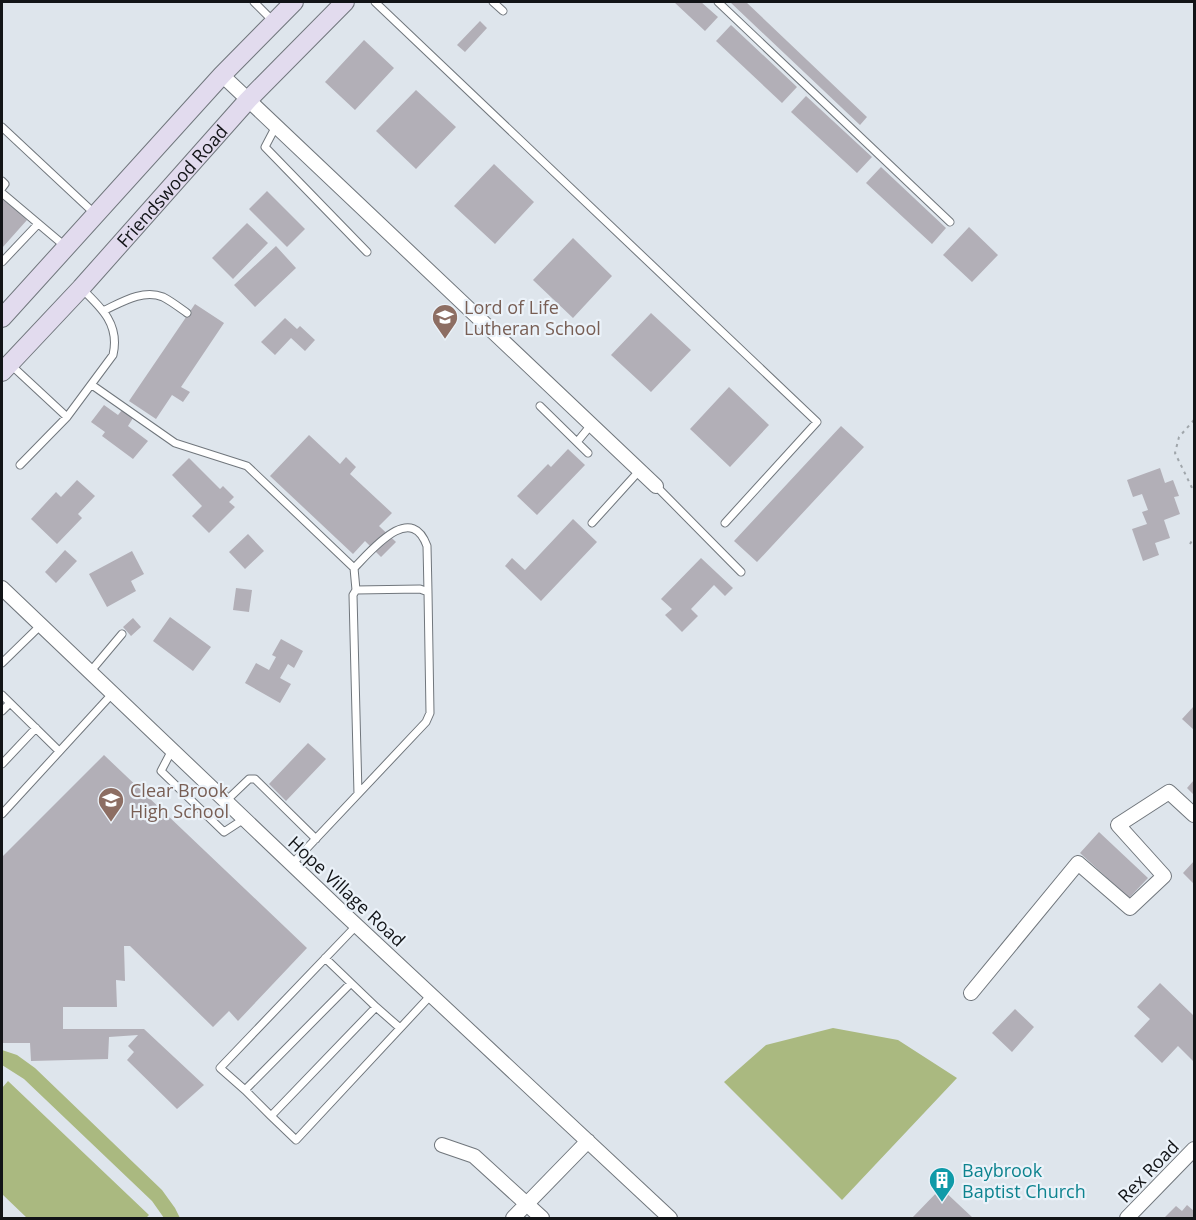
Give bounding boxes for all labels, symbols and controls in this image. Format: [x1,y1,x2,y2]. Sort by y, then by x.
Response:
street label: Friendswood Road [111,119,233,252]
place label: Lord of Life Lutheran School [464,295,601,340]
school or university icon: Lord of Life Lutheran School [430,302,460,340]
place label: Clear Brook High School [130,778,229,823]
school or university icon: Clear Brook High School [96,785,126,823]
street label: Hope Village Road [283,830,411,952]
street label: Rex Road [1112,1135,1184,1207]
place label: Baybrook Baptist Church [962,1158,1086,1203]
building icon: Baybrook Baptist Church [927,1165,957,1203]

